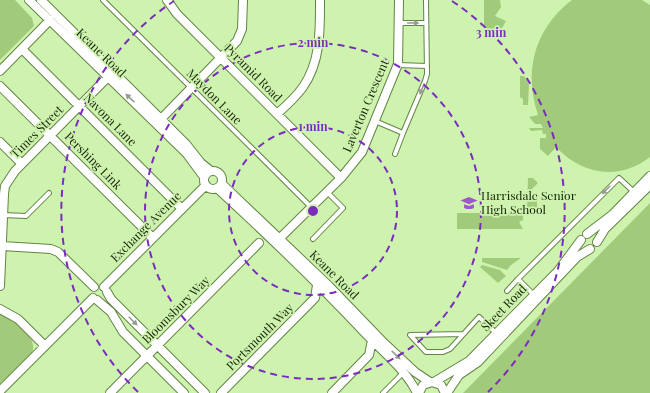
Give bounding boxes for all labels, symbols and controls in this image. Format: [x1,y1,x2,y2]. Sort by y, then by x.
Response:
one-way arrow [407,20,420,26]
street label: Keane Road [73,24,130,80]
text: 3 min [476,24,507,40]
text: 2 min [298,34,329,50]
street label: Pyramid Road [221,40,286,105]
street label: Laverton Crescent [338,56,392,154]
street label: Maydon Lane [184,65,246,127]
one-way arrow [418,83,424,95]
street label: Navona Lane [81,89,141,149]
one-way arrow [125,93,135,103]
street label: Times Street [6,101,67,161]
text: 1 min [298,118,328,134]
street label: Pershing Link [62,128,126,193]
one-way arrow [601,185,611,195]
place label: Harrisdale Senior High School [481,187,577,217]
street label: Exchange Avenue [107,188,184,265]
school or university icon: Harrisdale Senior High School [460,194,478,212]
centre of rings [306,204,320,218]
street label: Keane Road [307,246,363,302]
street label: Bloomsbury Way [138,272,213,347]
street label: Skeet Road [477,280,530,334]
street label: Portsmouth Way [222,299,296,373]
one-way arrow [128,316,138,326]
one-way arrow [392,350,401,359]

